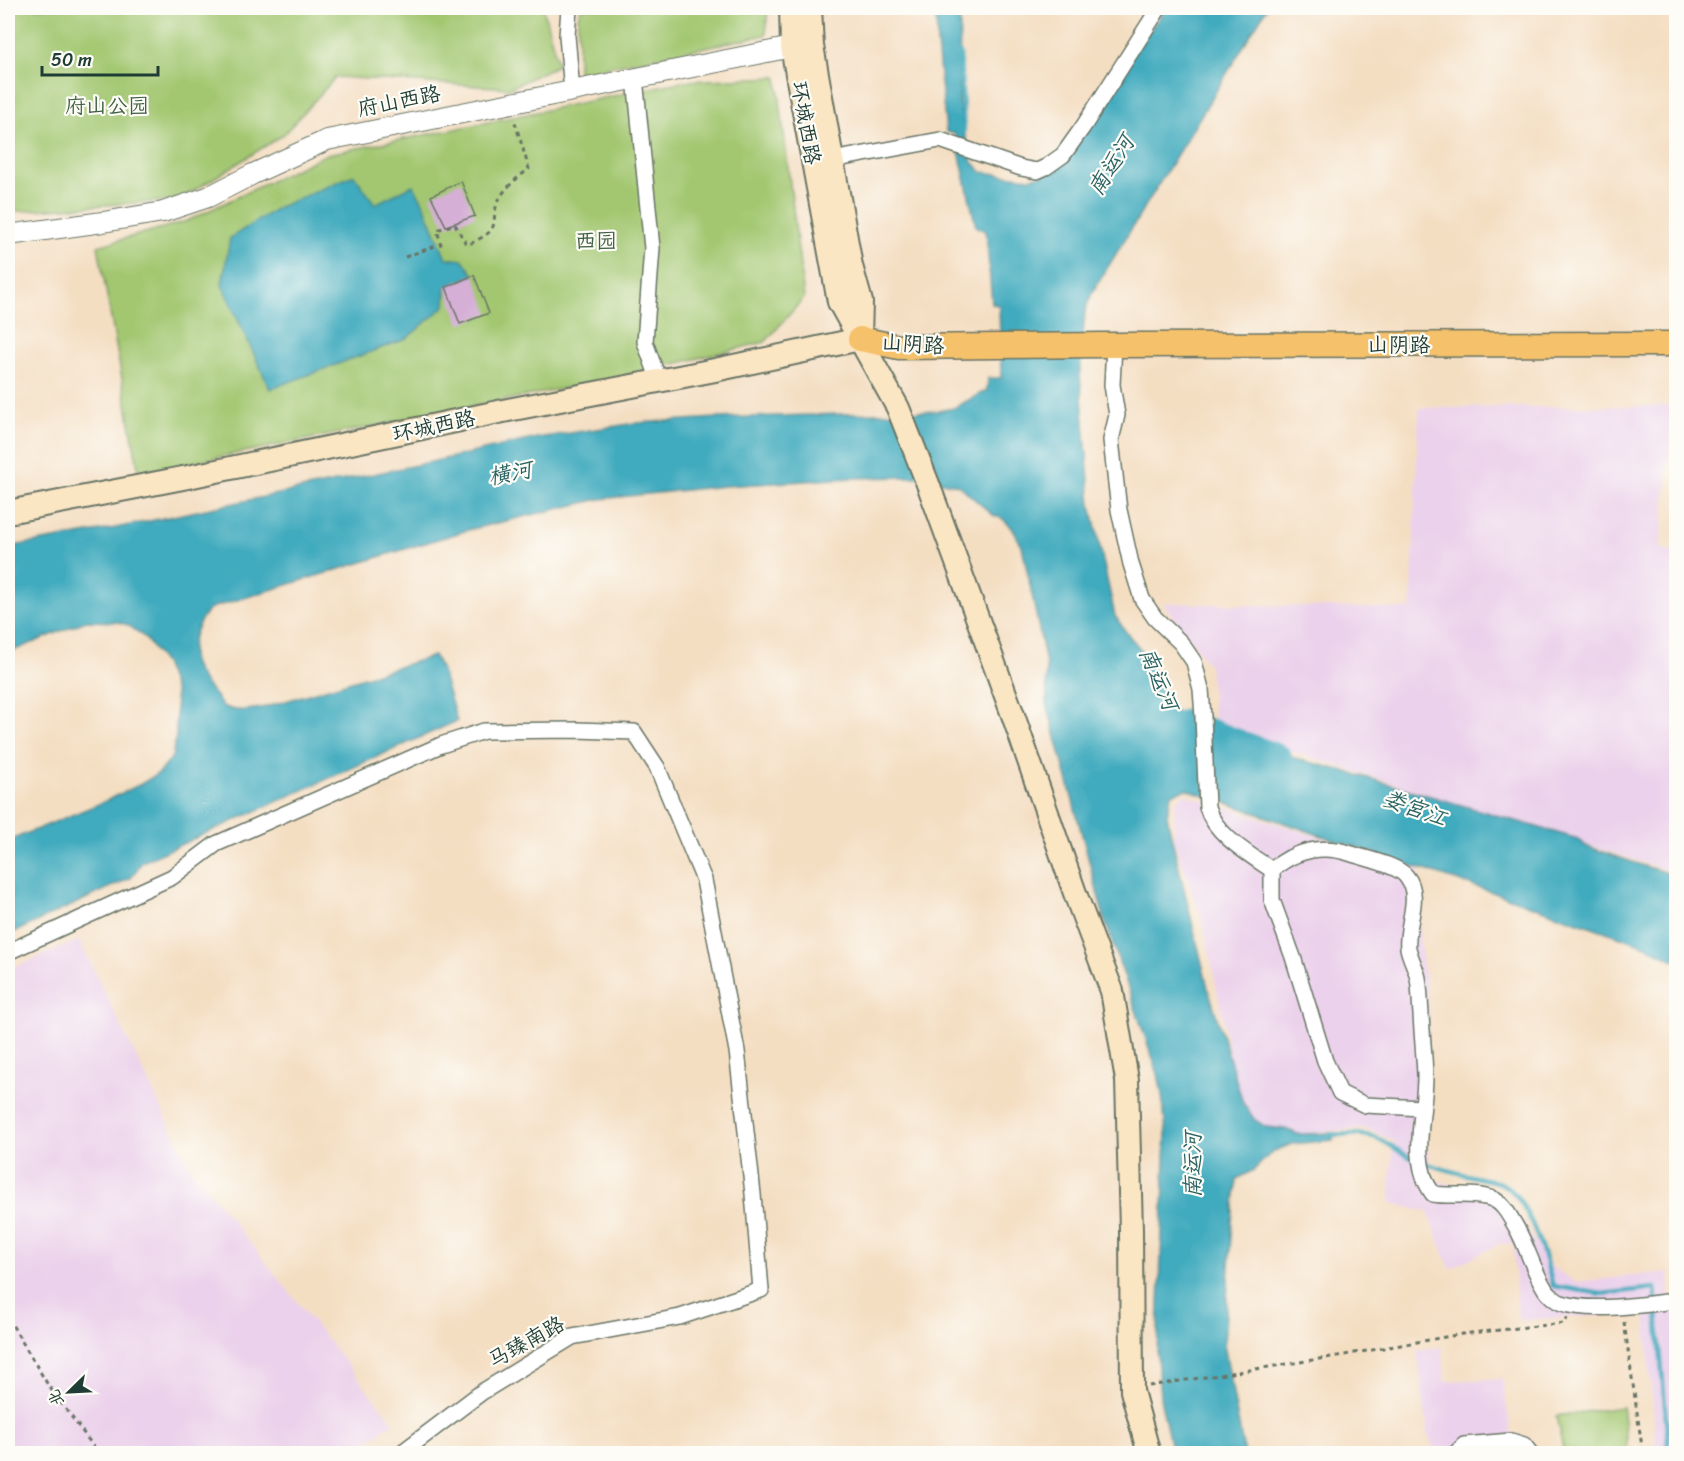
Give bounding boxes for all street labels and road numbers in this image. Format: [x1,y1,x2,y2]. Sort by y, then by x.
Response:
street label: 府山西路 [354,74,444,128]
street label: 环城西路 [780,78,832,168]
street label: 山阴路 [880,323,946,365]
street label: 山阴路 [1368,326,1431,364]
street label: 环城西路 [389,399,479,453]
street label: 马臻南路 [480,1305,572,1379]

